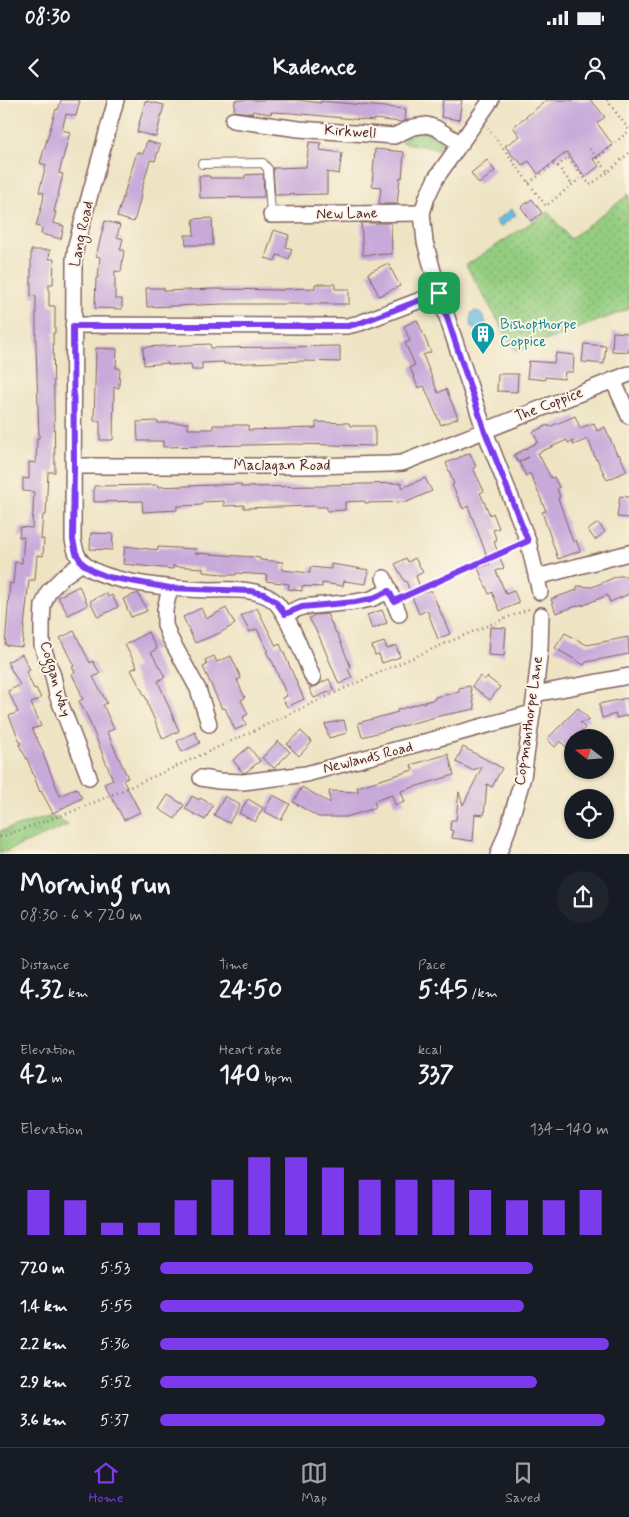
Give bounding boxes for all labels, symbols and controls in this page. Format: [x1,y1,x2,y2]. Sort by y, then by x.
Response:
text: 08:30 [25,5,71,30]
icon: back [20,54,48,82]
text: Kadence [273,54,356,82]
icon: person [581,54,609,82]
street label: Kirkwell [324,120,376,144]
street label: Lang Road [65,199,100,269]
street label: New Lane [316,203,378,225]
pin [418,272,460,314]
icon: arrive [425,279,453,307]
place label: Bishopthorpe Coppice [500,315,577,352]
building icon: Bishopthorpe Coppice [470,321,496,355]
street label: The Coppice [512,383,586,427]
street label: Maclagan Road [234,456,331,476]
street label: Coggan Way [34,639,75,720]
street label: Copmanthorpe Lane [510,655,548,787]
north arrow [564,729,614,779]
map controls [564,729,614,839]
street label: Newlands Road [321,737,415,779]
button: locate [564,789,614,839]
text: Morning run [20,867,171,904]
button: share [557,871,609,923]
text: 08:30 · 6 × 720 m [20,905,142,926]
text: Distance [20,956,69,974]
text: Time [219,956,248,974]
text: Pace [418,956,446,974]
text: 4.32 [20,974,64,1007]
text: 24:50 [219,974,282,1007]
text: 5:45 [418,974,468,1007]
text: km [64,984,88,1002]
text: /km [468,984,498,1002]
text: Elevation [20,1041,75,1059]
text: Heart rate [219,1041,282,1059]
text: kcal [418,1041,442,1059]
text: 42 [20,1059,48,1092]
text: 140 [219,1059,260,1092]
text: 337 [418,1059,454,1092]
text: m [48,1069,63,1087]
text: bpm [260,1069,292,1087]
text: Elevation [20,1119,83,1140]
text: 134–140 m [530,1119,609,1140]
text: 720 m [20,1258,65,1279]
text: 5:53 [100,1258,130,1279]
text: 1.4 km [20,1296,67,1317]
text: 5:55 [100,1296,132,1317]
text: 2.2 km [20,1334,67,1355]
text: 5:36 [100,1334,130,1355]
text: 2.9 km [20,1372,67,1393]
text: 5:52 [100,1372,132,1393]
text: 3.6 km [20,1410,66,1431]
text: 5:37 [100,1410,129,1431]
tab: Home [88,1459,123,1507]
tab: Map [300,1459,328,1507]
tab: Saved [505,1459,541,1507]

